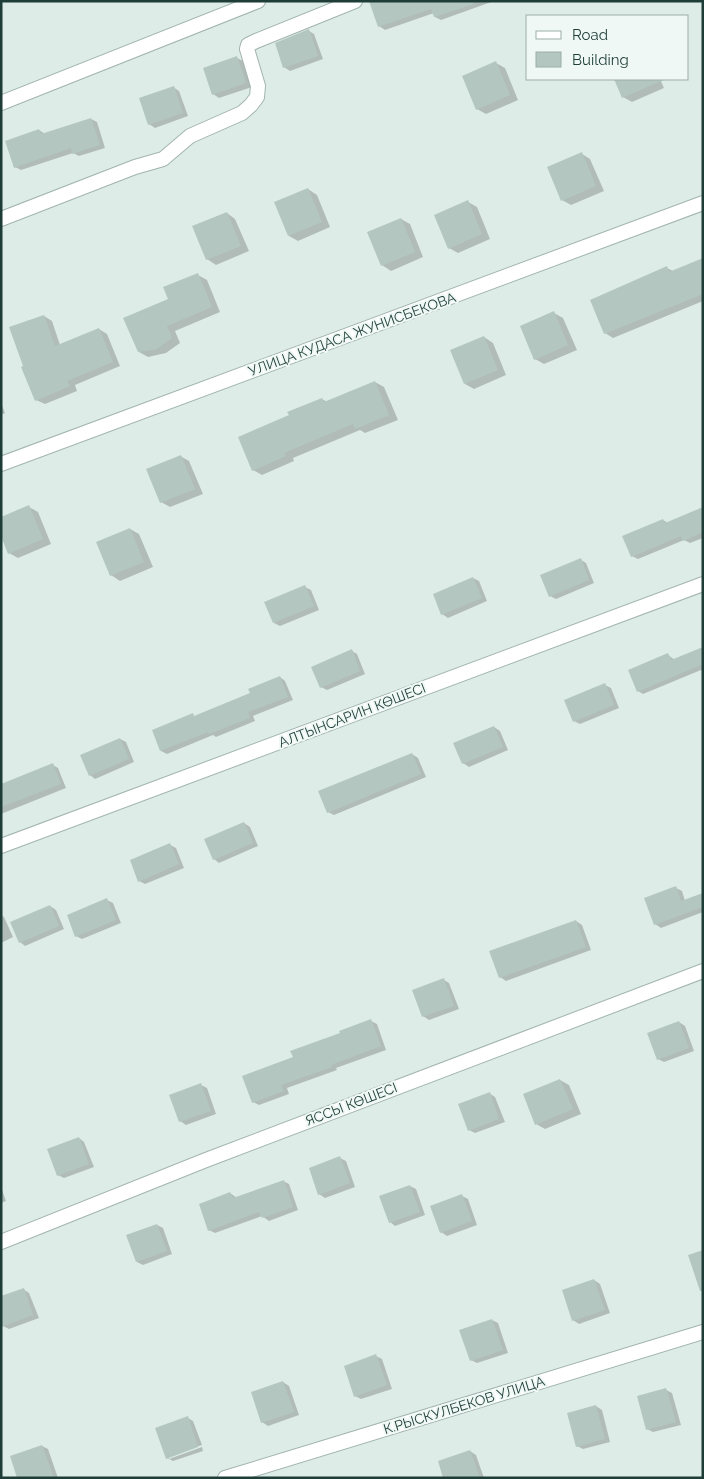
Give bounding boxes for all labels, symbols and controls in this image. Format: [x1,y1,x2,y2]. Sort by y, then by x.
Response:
legend [526,15,689,80]
text: Road [572,26,608,44]
text: Building [572,51,629,69]
street label: УЛИЦА КУДАСА ЖУНИСБЕКОВА [246,289,458,379]
street label: АЛТЫНСАРИН КӨШЕСІ [276,680,428,750]
street label: ЯССЫ КӨШЕСІ [303,1079,399,1129]
street label: К.РЫСКУЛБЕКОВ УЛИЦА [381,1373,547,1437]

